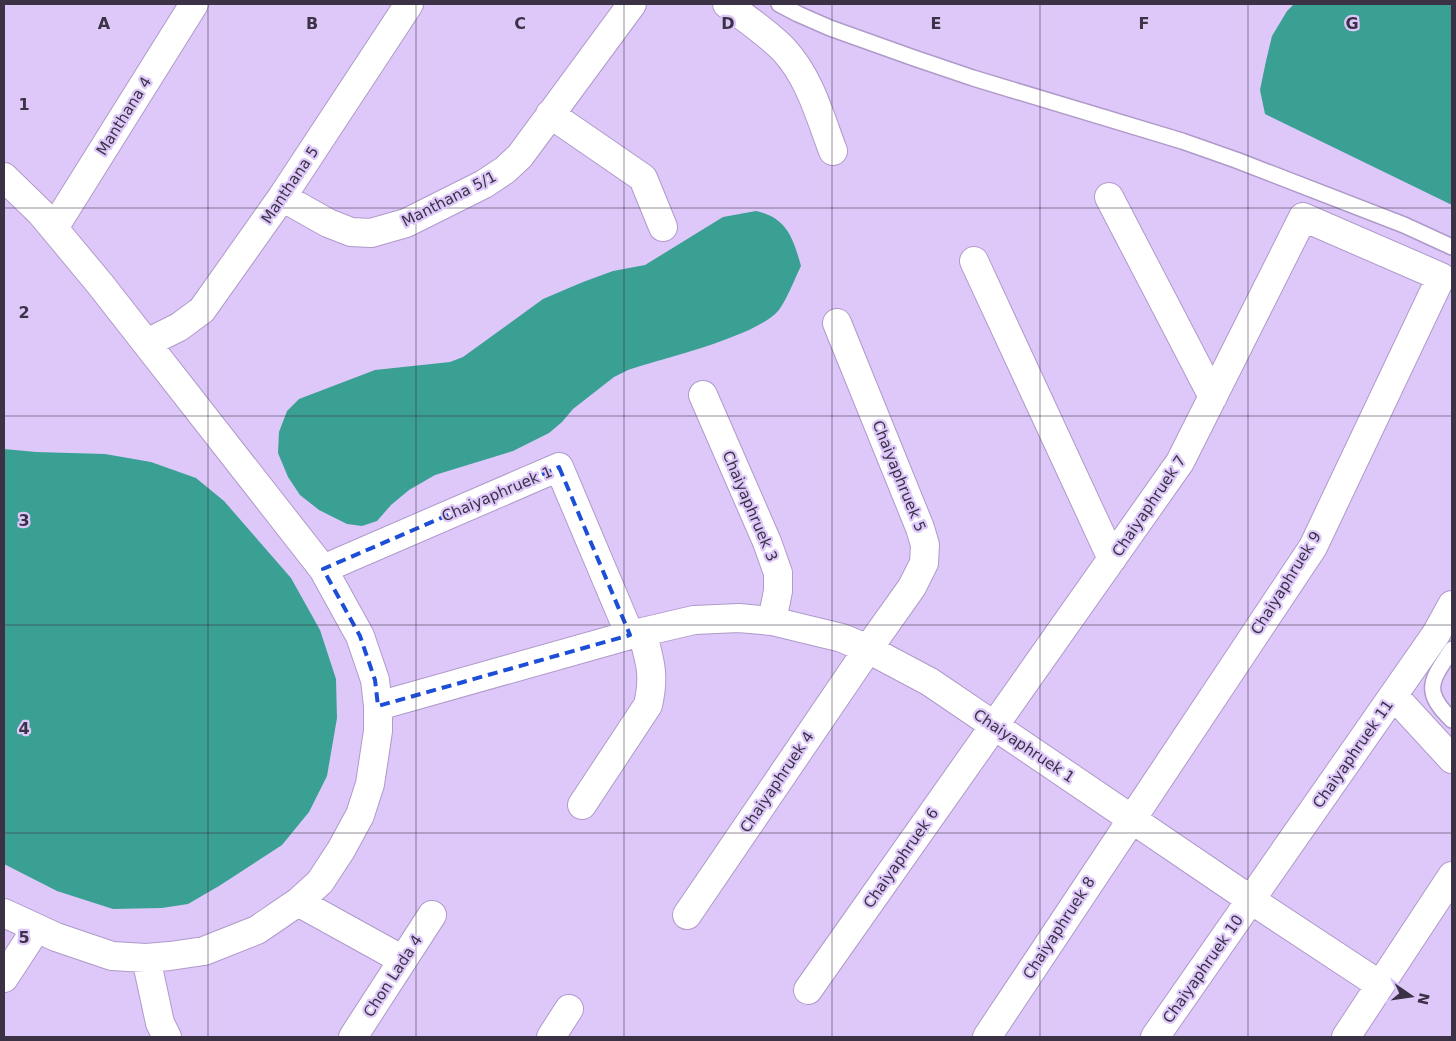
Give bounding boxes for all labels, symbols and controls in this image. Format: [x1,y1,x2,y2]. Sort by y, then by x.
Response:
text: A [98,14,111,33]
text: B [306,14,318,33]
text: C [514,14,526,33]
text: D [721,14,735,33]
text: E [931,14,941,33]
text: F [1139,14,1149,33]
text: G [1345,14,1359,33]
street label: Manthana 4 [93,73,155,159]
text: 1 [18,95,30,114]
street label: Manthana 5 [258,143,322,227]
street label: Manthana 5/1 [399,167,499,231]
text: 2 [18,303,30,322]
street label: Chaiyaphruek 5 [868,418,930,534]
street label: Chaiyaphruek 3 [719,448,781,564]
street label: Chaiyaphruek 7 [1108,452,1190,560]
street label: Chaiyaphruek 1 [439,463,555,525]
text: 3 [18,511,30,530]
street label: Chaiyaphruek 9 [1247,528,1325,638]
street label: Chaiyaphruek 11 [1309,696,1397,812]
street label: Chaiyaphruek 1 [970,705,1078,787]
text: 4 [18,719,30,738]
street label: Chaiyaphruek 4 [736,728,818,836]
street label: Chaiyaphruek 6 [860,804,942,912]
street label: Chaiyaphruek 8 [1019,873,1099,983]
street label: Chaiyaphruek 10 [1159,911,1247,1027]
text: 5 [18,928,30,947]
street label: Chon Lada 4 [360,932,426,1020]
north arrow [1386,971,1436,1021]
text: N [1415,991,1433,1006]

